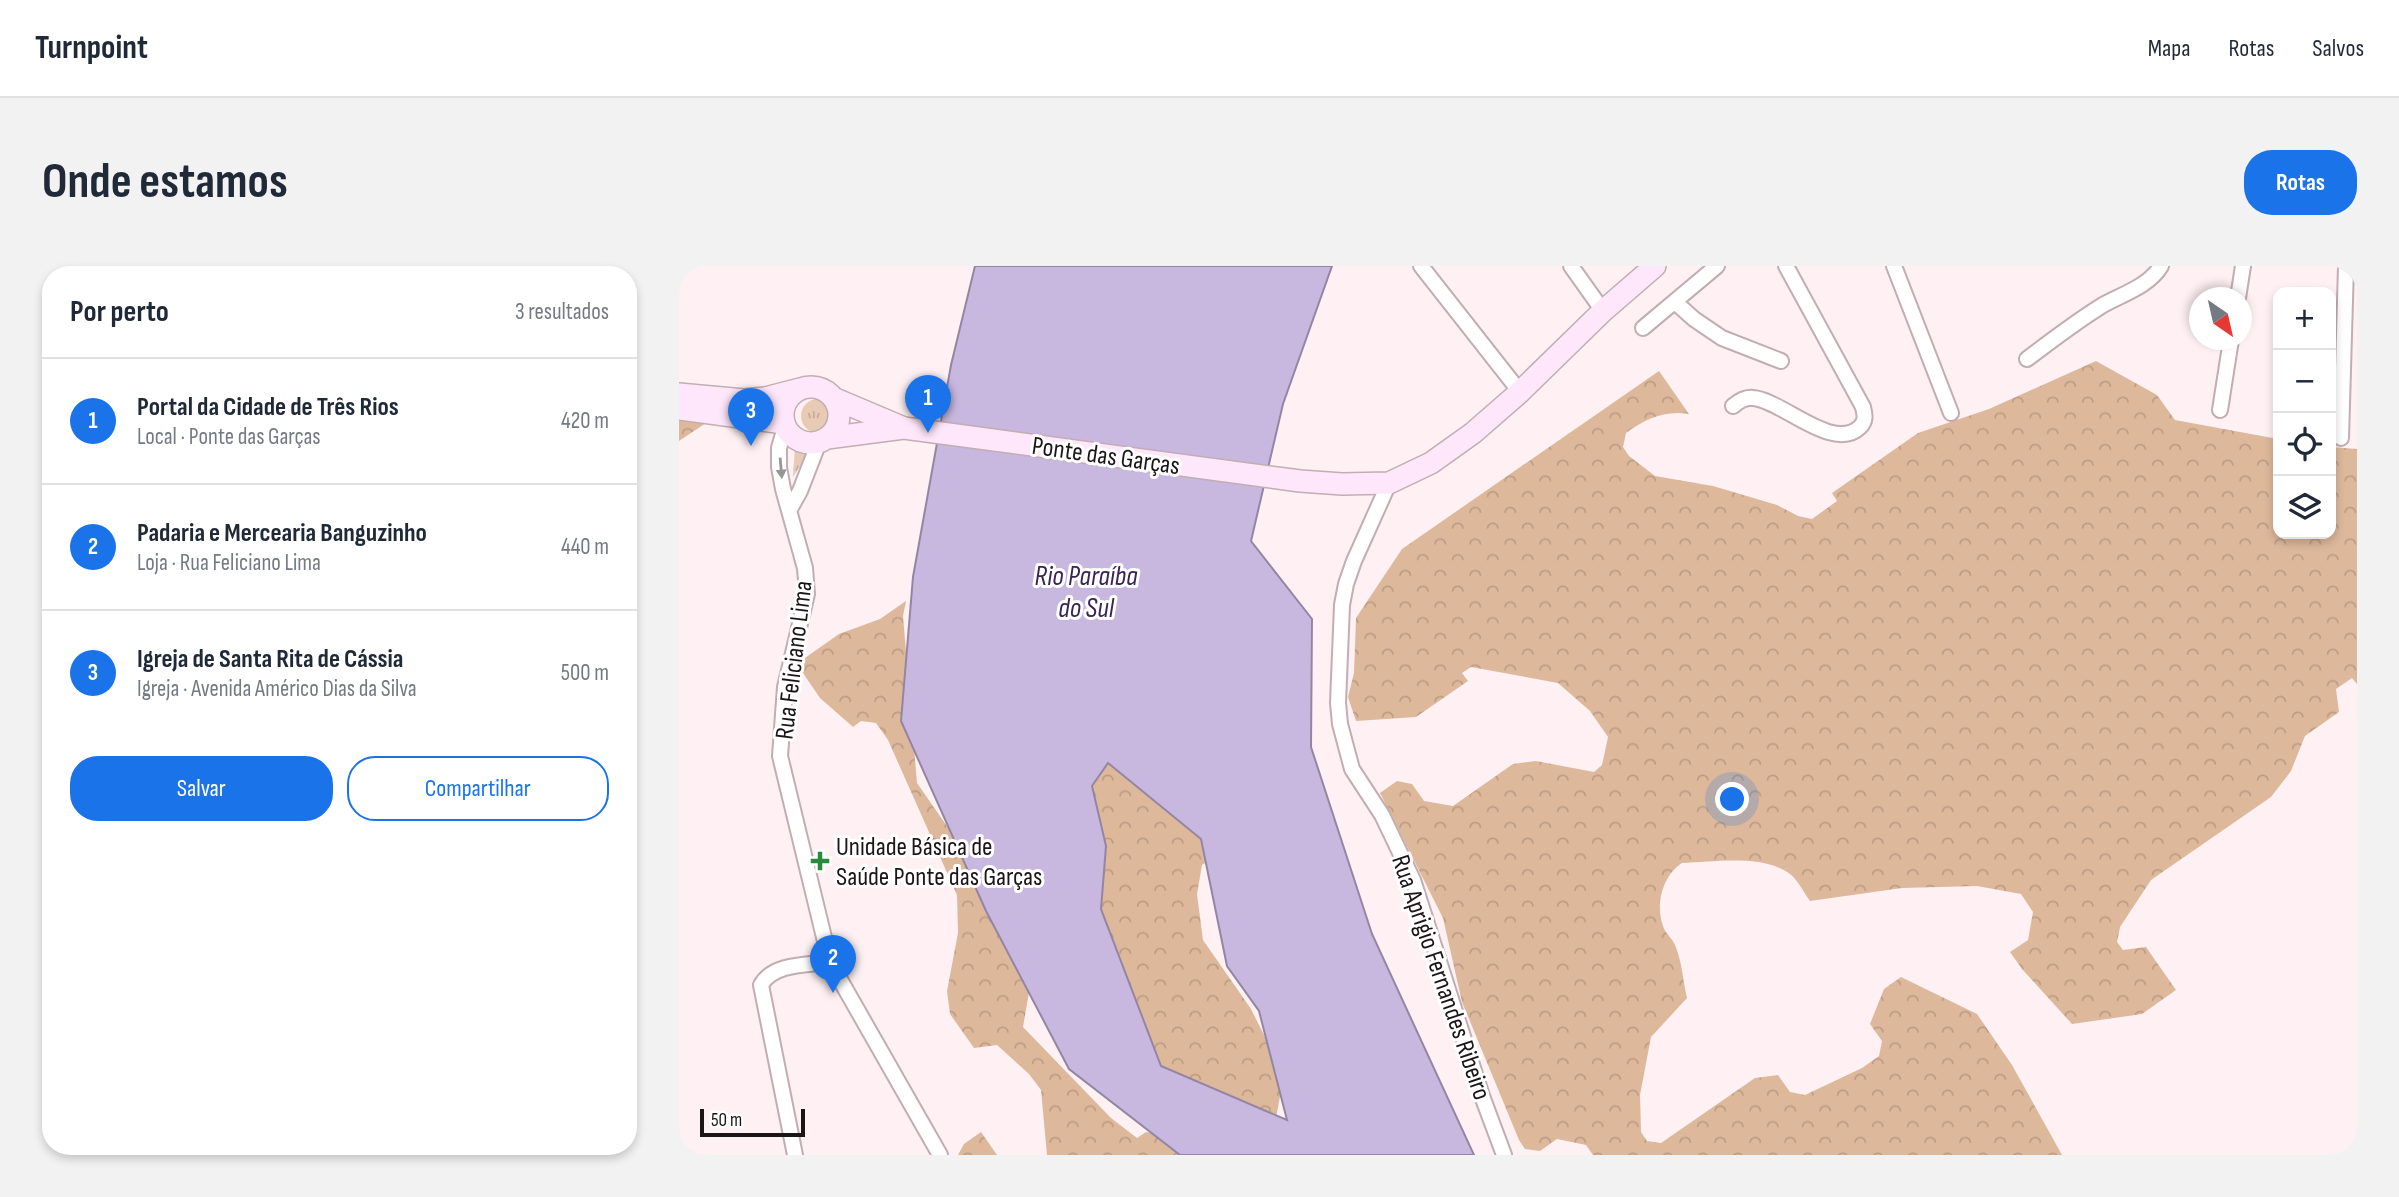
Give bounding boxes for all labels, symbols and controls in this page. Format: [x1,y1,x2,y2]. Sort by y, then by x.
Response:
text: Turnpoint [35,28,148,68]
text: Mapa [2148,34,2191,63]
text: Rotas [2229,34,2274,63]
text: Salvos [2312,34,2364,63]
button: Rotas [2244,150,2357,215]
text: Onde estamos [42,153,288,212]
north arrow [2189,287,2252,350]
map controls [2273,287,2336,539]
button: + [2273,287,2336,350]
text: Por perto [70,294,169,330]
text: 3 resultados [515,298,609,326]
button: − [2273,350,2336,413]
pin: 1 [905,375,951,433]
pin: 3 [728,388,774,446]
text: Portal da Cidade de Três Rios [137,392,399,423]
text: 1 [88,407,98,435]
text: 420 m [561,407,609,435]
button: locate [2273,413,2336,476]
text: Local · Ponte das Garças [137,423,321,451]
street label: Ponte das Garças [1030,431,1182,482]
one-way arrow [775,458,786,480]
button: layers [2273,476,2336,539]
text: Padaria e Mercearia Banguzinho [137,518,427,549]
text: 2 [88,533,98,561]
text: 440 m [561,533,609,561]
text: Loja · Rua Feliciano Lima [137,549,321,577]
water label: Rio Paraíba do Sul [1034,560,1138,625]
street label: Rua Feliciano Lima [769,579,820,741]
text: Igreja de Santa Rita de Cássia [137,644,403,675]
text: 3 [88,659,98,687]
text: 500 m [561,659,609,687]
text: Igreja · Avenida Américo Dias da Silva [137,675,417,703]
button: Salvar [70,756,333,821]
button: Compartilhar [347,756,609,821]
your location [1715,782,1749,816]
place label: Unidade Básica de Saúde Ponte das Garças [836,832,1042,893]
marker: Unidade Básica de Saúde Ponte das Garças [810,851,830,871]
street label: Rua Aprigio Fernandes Ribeiro [1384,851,1497,1104]
pin: 2 [810,935,856,993]
scale bar [700,1106,805,1138]
text: 50 m [711,1109,742,1132]

